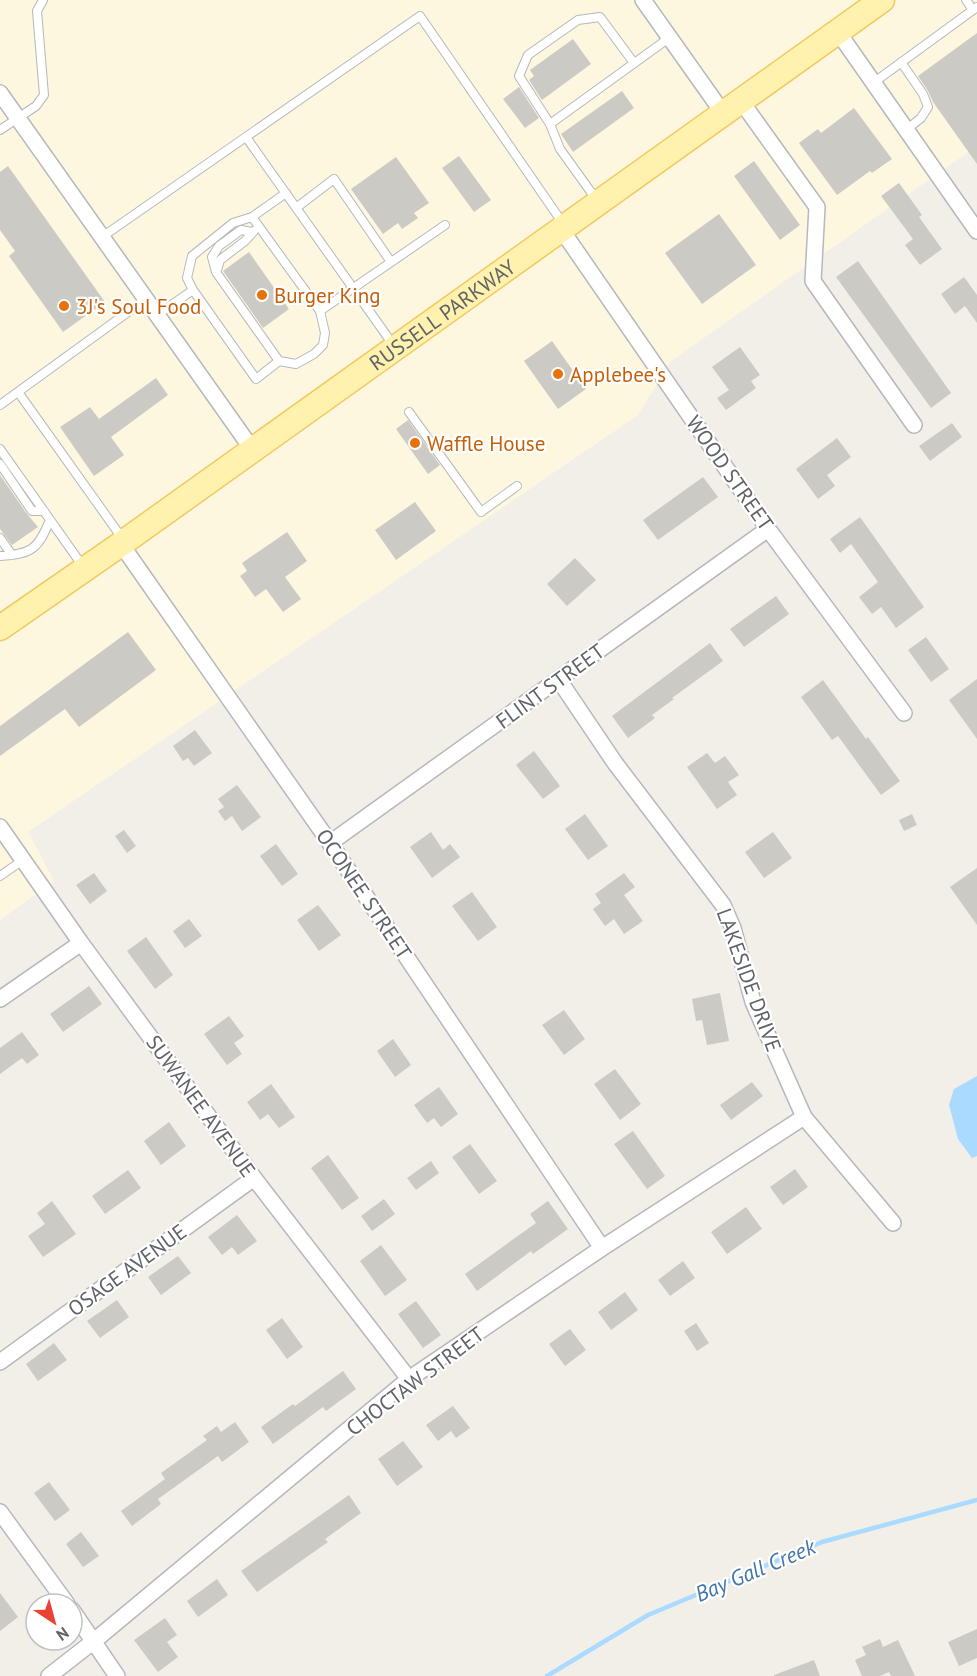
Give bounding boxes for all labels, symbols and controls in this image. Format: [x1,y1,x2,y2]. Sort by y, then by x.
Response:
street label: RUSSELL PARKWAY [364,253,521,376]
place label: Burger King [274,282,381,309]
marker: Burger King [255,288,269,302]
place label: 3J's Soul Food [76,293,201,320]
marker: 3J's Soul Food [57,299,71,313]
place label: Applebee's [570,361,666,388]
marker: Applebee's [551,367,565,381]
street label: WOOD STREET [680,410,780,536]
place label: Waffle House [427,430,545,457]
marker: Waffle House [408,436,422,450]
street label: FLINT STREET [490,637,610,734]
street label: OCONEE STREET [310,823,418,965]
street label: LAKESIDE DRIVE [711,905,787,1055]
street label: SUWANEE AVENUE [140,1030,262,1182]
street label: OSAGE AVENUE [62,1218,192,1322]
street label: CHOCTAW STREET [341,1320,490,1442]
water label: Bay Gall Creek [691,1532,820,1608]
north arrow [24,1592,84,1652]
text: N [53,1623,73,1645]

